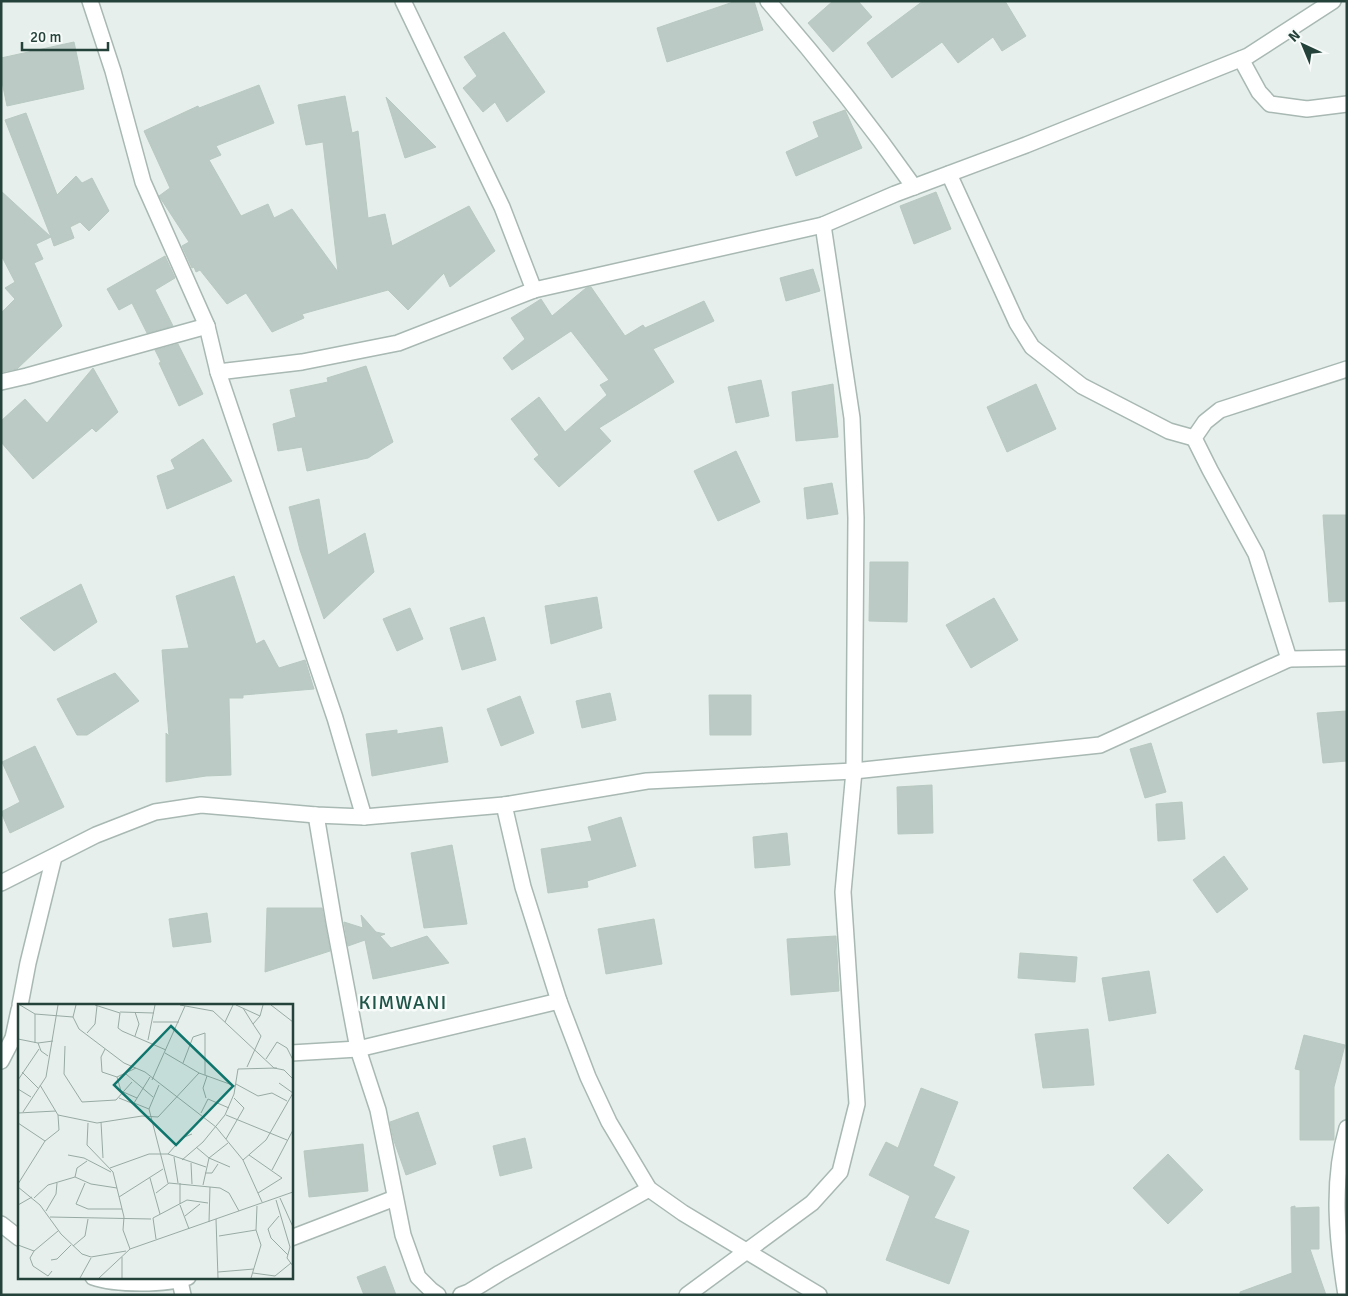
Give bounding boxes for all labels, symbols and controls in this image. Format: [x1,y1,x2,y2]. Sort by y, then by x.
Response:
scale bar [22,20,109,52]
north arrow [1278,20,1328,70]
text: N [1285,27,1304,46]
text: 20 m [30,28,61,46]
district label: KIMWANI [359,990,447,1015]
inset map [18,1004,292,1278]

